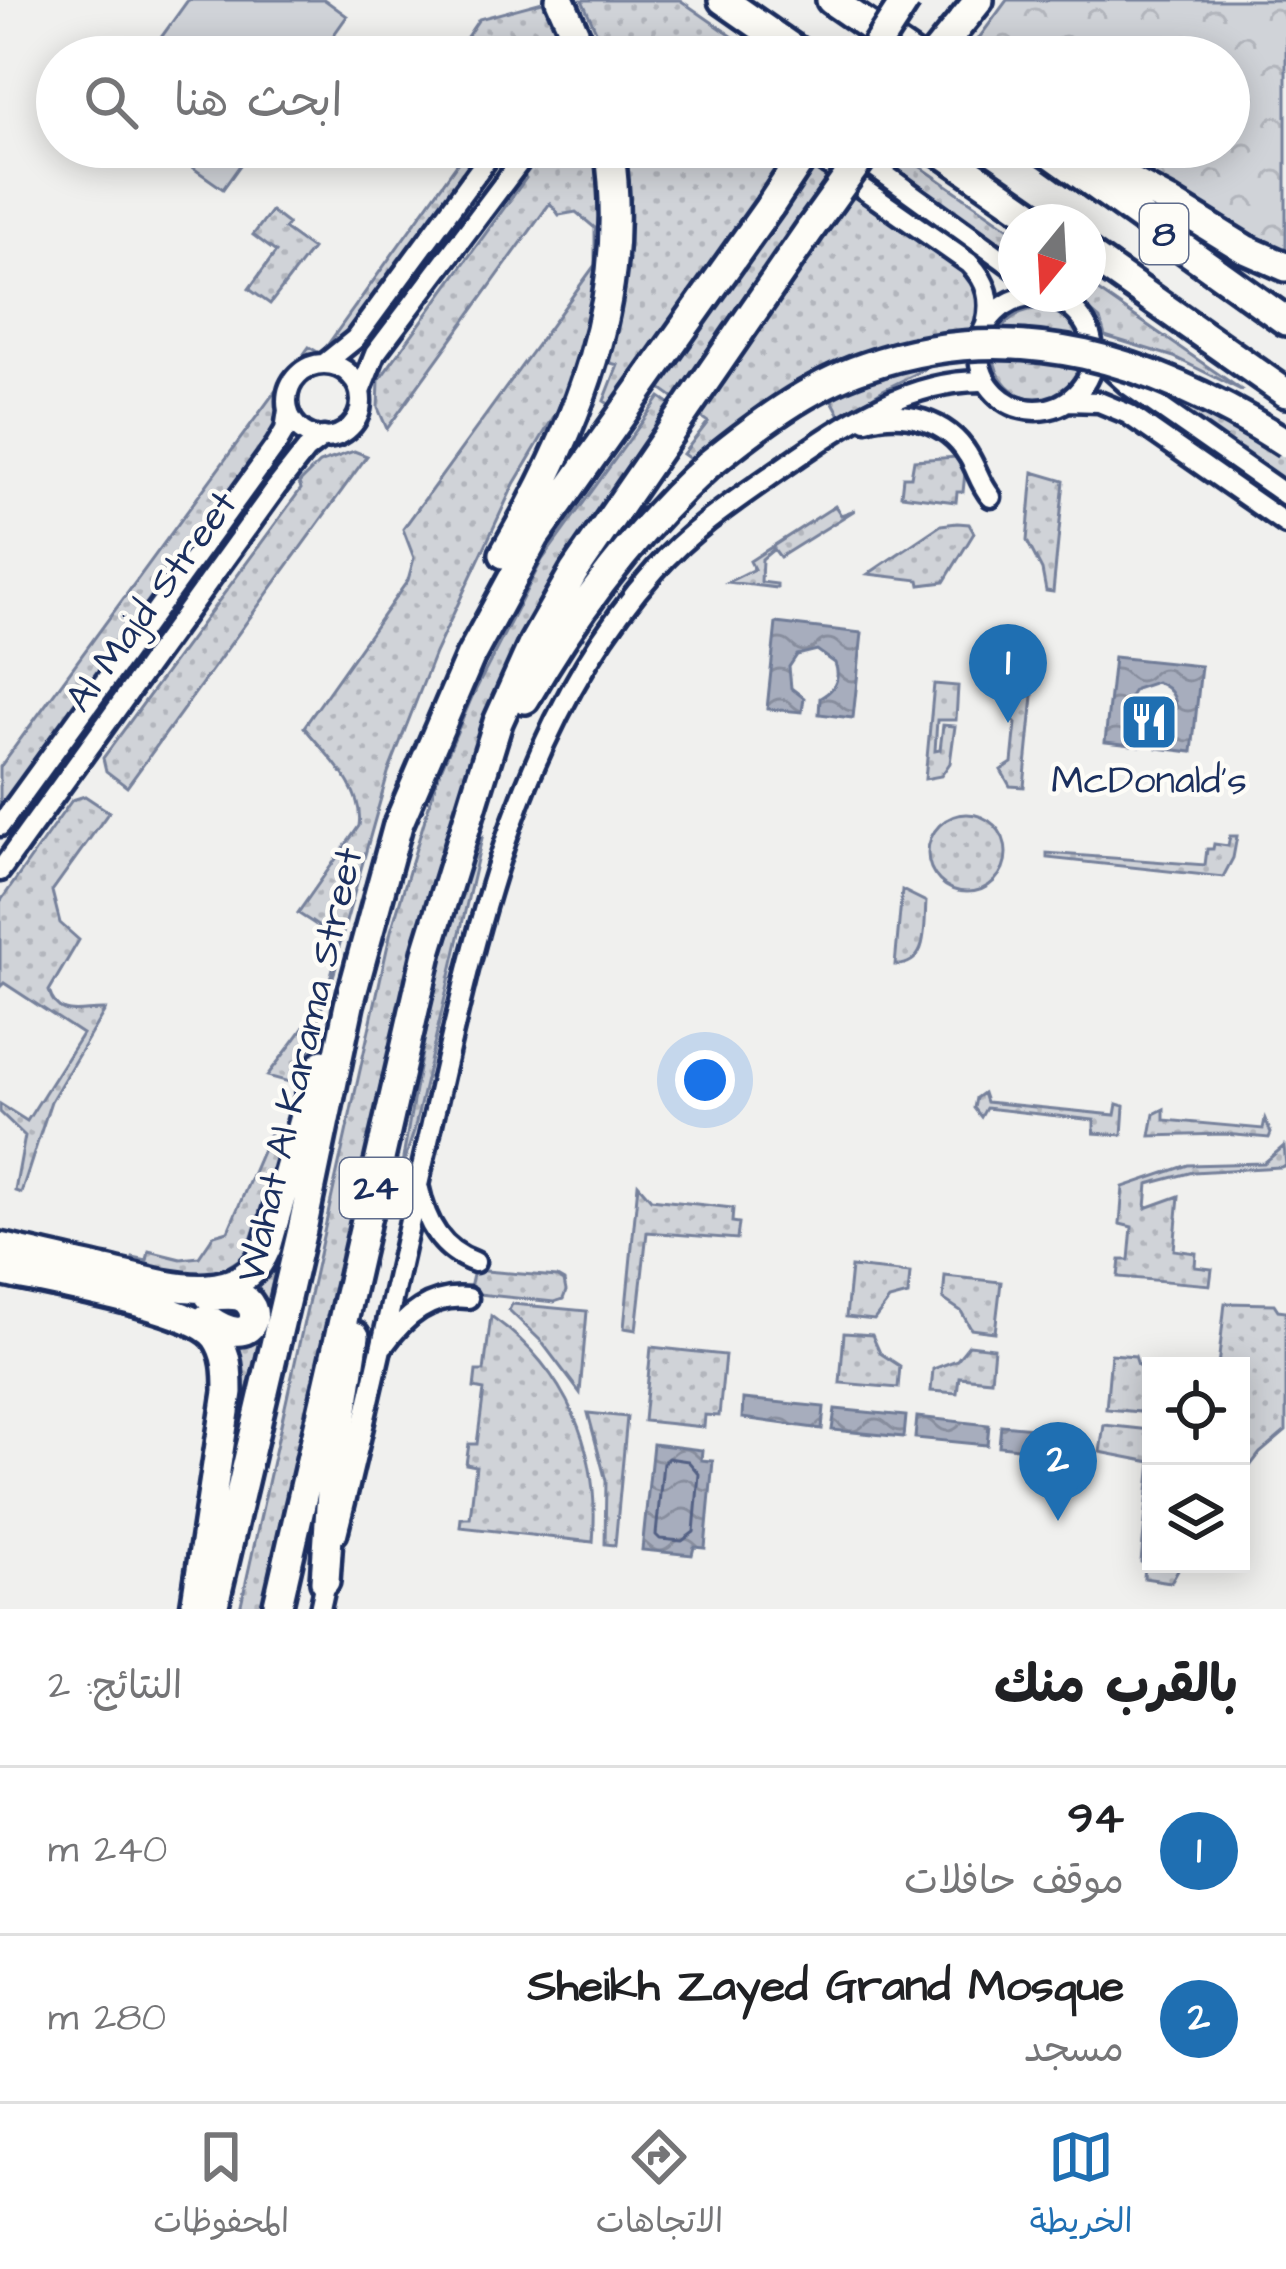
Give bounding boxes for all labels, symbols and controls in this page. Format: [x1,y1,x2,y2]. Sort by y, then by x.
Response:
search box [36,36,1250,168]
icon: search [78,69,144,135]
text: ابحث هنا [174,71,342,133]
north arrow [998,204,1106,312]
road number: 8 [1140,204,1188,264]
street label: Al Majd Street [53,480,251,724]
pin: 1 [969,624,1047,723]
restaurant icon: McDonald's [1118,691,1180,753]
place label: McDonald's [1051,755,1247,809]
street label: Wahat Al Karama Street [225,842,377,1288]
your location [675,1050,735,1110]
road number: 24 [340,1158,412,1218]
map controls [1142,1357,1250,1573]
button: locate [1142,1357,1250,1465]
pin: 2 [1019,1422,1097,1521]
button: layers [1142,1465,1250,1573]
text: بالقرب منك [994,1651,1238,1722]
text: النتائج: 2 [48,1660,182,1714]
text: 94 [1068,1788,1124,1850]
text: 240 m [48,1824,167,1878]
text: 1 [1197,1824,1202,1878]
text: موقف حافلات [904,1855,1124,1909]
text: Sheikh Zayed Grand Mosque [527,1956,1124,2018]
text: 280 m [48,1992,166,2046]
text: 2 [1188,1992,1210,2046]
text: مسجد [1024,2023,1124,2077]
tab: المحفوظات [153,2124,289,2250]
tab: الاتجاهات [596,2124,723,2250]
tab: الخريطة [1030,2124,1133,2250]

